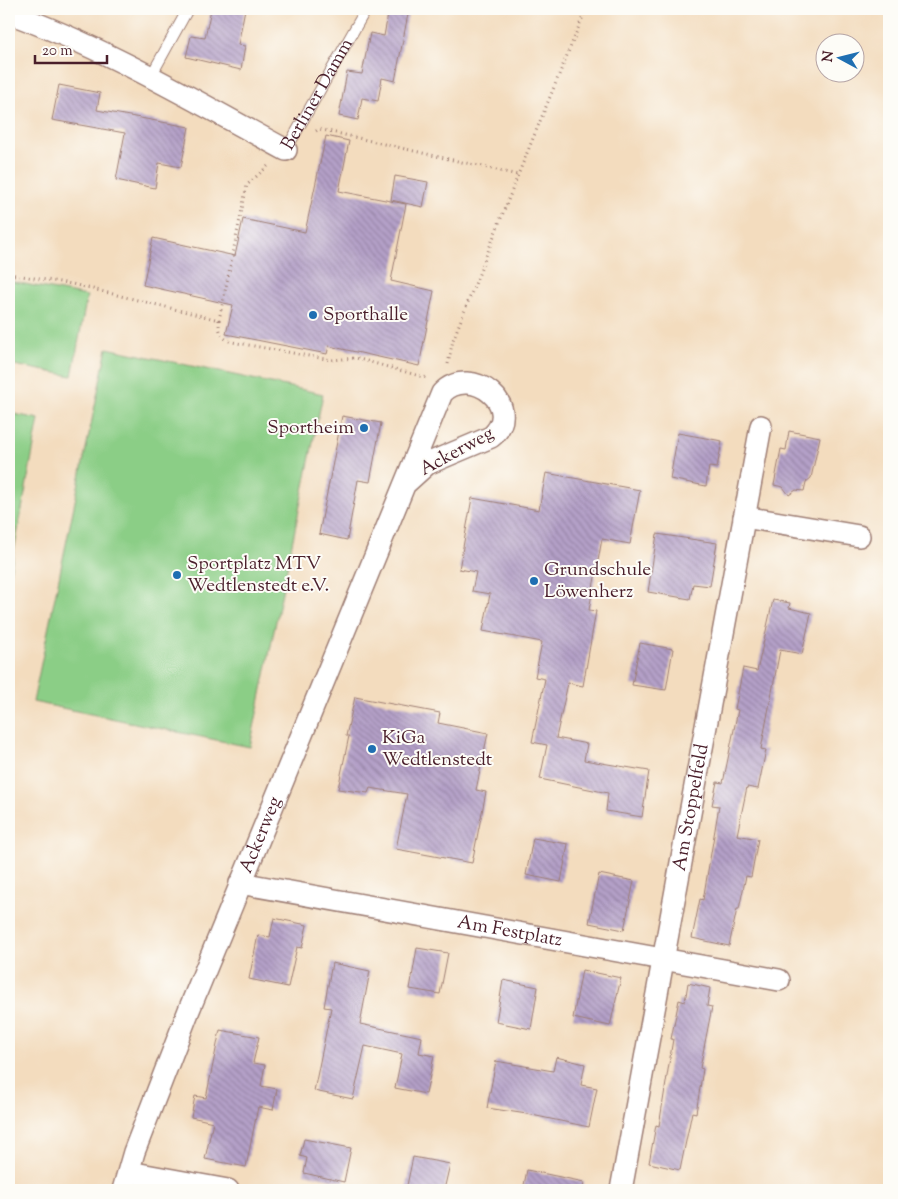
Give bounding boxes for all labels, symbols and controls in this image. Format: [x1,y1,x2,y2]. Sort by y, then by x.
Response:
scale bar [35,32,108,64]
north arrow [816,32,866,82]
street label: Berliner Damm [275,33,360,155]
text: 20 m [42,41,73,62]
text: N [818,50,840,63]
place label: Sporthalle [323,302,408,329]
marker: Sporthalle [307,309,319,321]
place label: Sportheim [267,415,354,442]
street label: Ackerweg [415,421,499,483]
marker: Sportheim [358,422,370,434]
place label: Sportplatz MTV Wedtlenstedt e.V. [187,551,329,600]
place label: Grundschule Löwenherz [544,557,651,606]
marker: Sportplatz MTV Wedtlenstedt e.V. [171,569,183,581]
marker: Grundschule Löwenherz [528,575,540,587]
place label: KiGa Wedtlenstedt [382,725,493,774]
street label: Am Stoppelfeld [666,741,716,873]
marker: KiGa Wedtlenstedt [366,743,378,755]
street label: Ackerweg [233,792,289,877]
street label: Am Festplatz [455,909,564,954]

